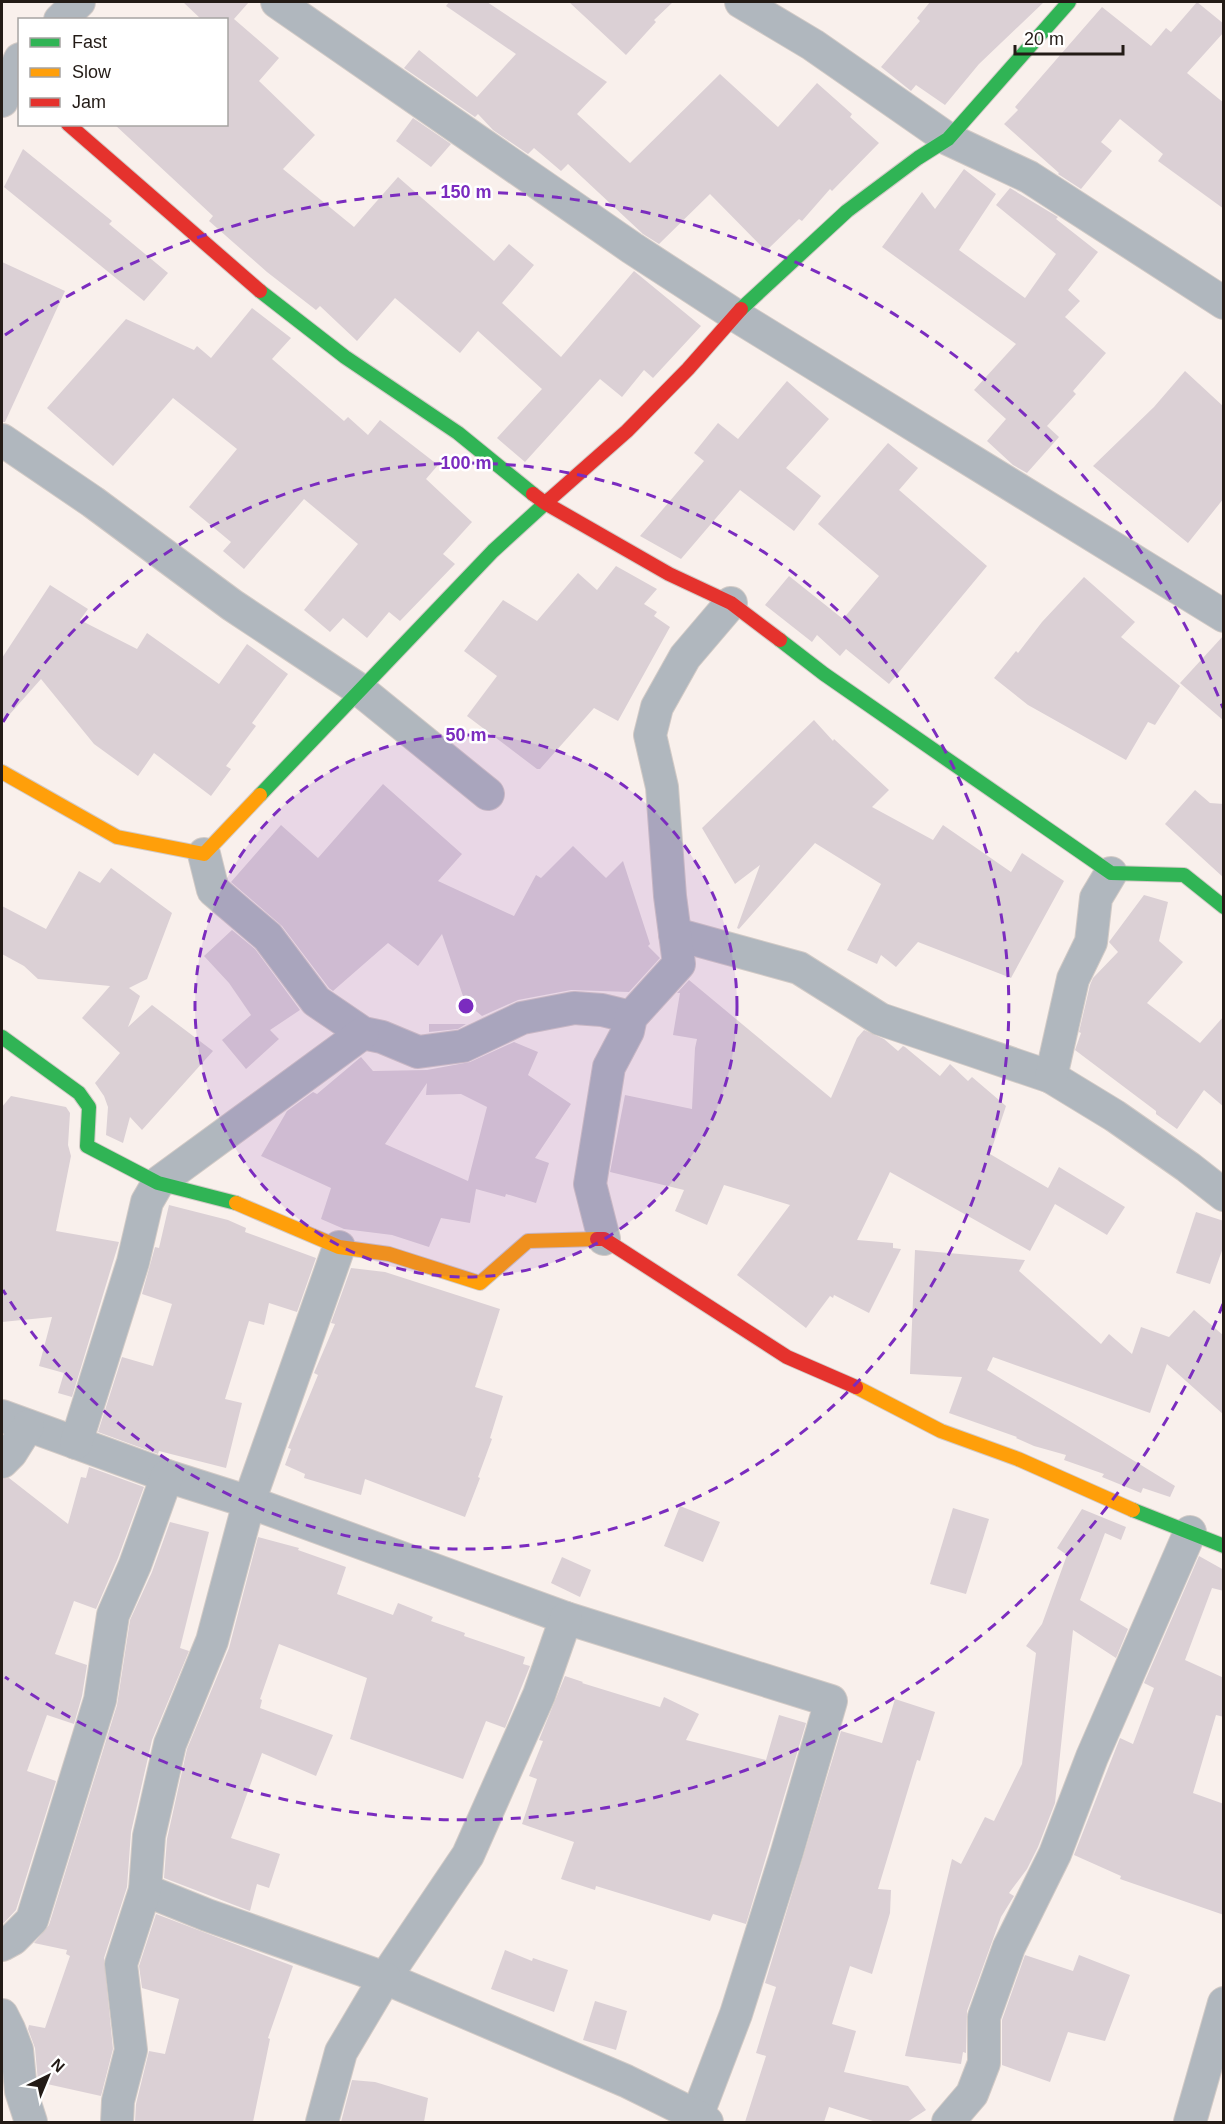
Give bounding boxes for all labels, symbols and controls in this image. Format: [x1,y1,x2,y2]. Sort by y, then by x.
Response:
legend [18,18,228,126]
scale bar [1015,18,1123,56]
text: 20 m [1024,29,1064,49]
text: Fast [72,32,107,52]
text: Slow [72,62,112,82]
text: Jam [72,92,106,112]
text: 150 m [440,182,492,202]
text: 100 m [440,453,492,473]
text: 50 m [445,725,487,745]
centre of rings [456,996,476,1016]
north arrow [18,2046,78,2106]
text: N [48,2055,68,2076]

